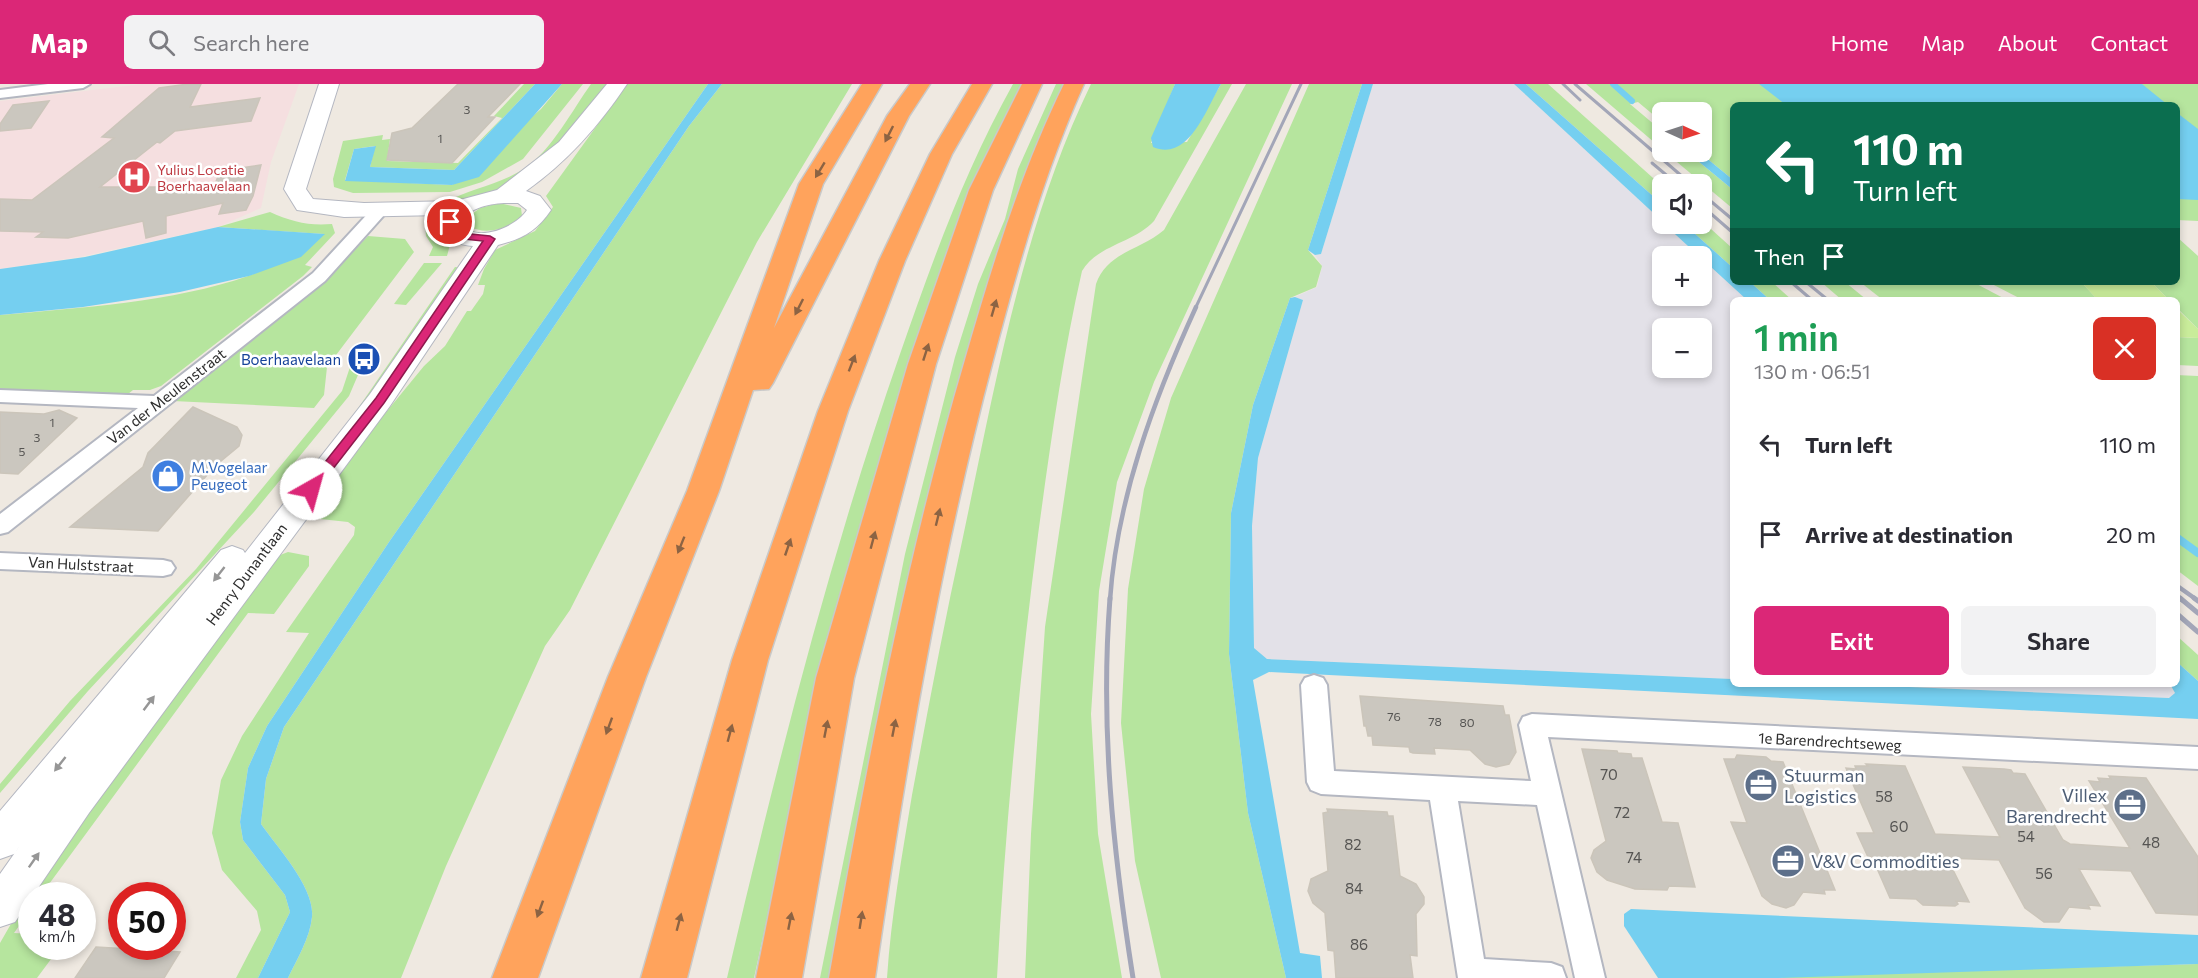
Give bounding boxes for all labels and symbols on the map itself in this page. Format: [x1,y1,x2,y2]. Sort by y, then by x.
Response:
house number: 3 [464,102,471,116]
north arrow [1652,102,1712,162]
one-way arrow [884,125,893,142]
house number: 1 [437,131,443,145]
hospital icon: Yulius Locatie Boerhaavelaan [116,159,152,195]
place label: Yulius Locatie Boerhaavelaan [157,161,250,194]
one-way arrow [815,162,826,178]
pin [424,196,475,247]
one-way arrow [794,298,804,315]
one-way arrow [990,299,999,317]
bus stop icon: Boerhaavelaan [346,341,382,377]
one-way arrow [921,343,931,361]
street label: Van der Meulenstraat [103,344,229,448]
place label: Boerhaavelaan [241,350,341,368]
one-way arrow [848,354,857,372]
house number: 1 [49,415,55,429]
house number: 3 [34,430,41,444]
house number: 5 [19,444,26,458]
position arrow [279,457,343,521]
shop icon: M.Vogelaar Peugeot [150,458,186,494]
place label: M.Vogelaar Peugeot [191,458,268,493]
one-way arrow [934,507,943,525]
street label: Henry Dunantlaan [202,519,290,629]
one-way arrow [869,531,879,549]
one-way arrow [676,536,685,554]
one-way arrow [783,538,793,556]
street label: Van Hulststraat [28,552,134,576]
one-way arrow [213,566,226,582]
one-way arrow [143,696,155,712]
house number: 76 [1387,709,1401,723]
house number: 78 [1428,714,1442,728]
house number: 80 [1459,715,1475,729]
one-way arrow [603,717,613,735]
one-way arrow [890,718,899,737]
one-way arrow [822,719,831,738]
one-way arrow [726,724,735,742]
street label: 1e Barendrechtseweg [1758,728,1902,754]
one-way arrow [55,757,67,772]
place label: Stuurman Logistics [1784,764,1865,807]
house number: 70 [1600,765,1618,783]
office icon: Stuurman Logistics [1743,767,1779,803]
place label: Villex Barendrecht [2006,784,2107,827]
house number: 58 [1875,787,1893,805]
office icon: Villex Barendrecht [2112,787,2148,823]
house number: 72 [1614,803,1630,821]
house number: 60 [1890,817,1908,835]
house number: 54 [2017,827,2035,845]
house number: 48 [2142,833,2160,851]
house number: 82 [1344,835,1362,853]
office icon: V&V Commodities [1770,843,1806,879]
house number: 74 [1626,848,1642,866]
place label: V&V Commodities [1811,850,1960,872]
one-way arrow [28,853,40,869]
house number: 56 [2035,864,2053,882]
house number: 84 [1345,879,1363,897]
speed limit sign: 50 [108,882,186,960]
one-way arrow [535,900,545,918]
one-way arrow [786,911,795,930]
one-way arrow [857,911,866,930]
one-way arrow [675,912,684,930]
house number: 86 [1350,935,1368,953]

